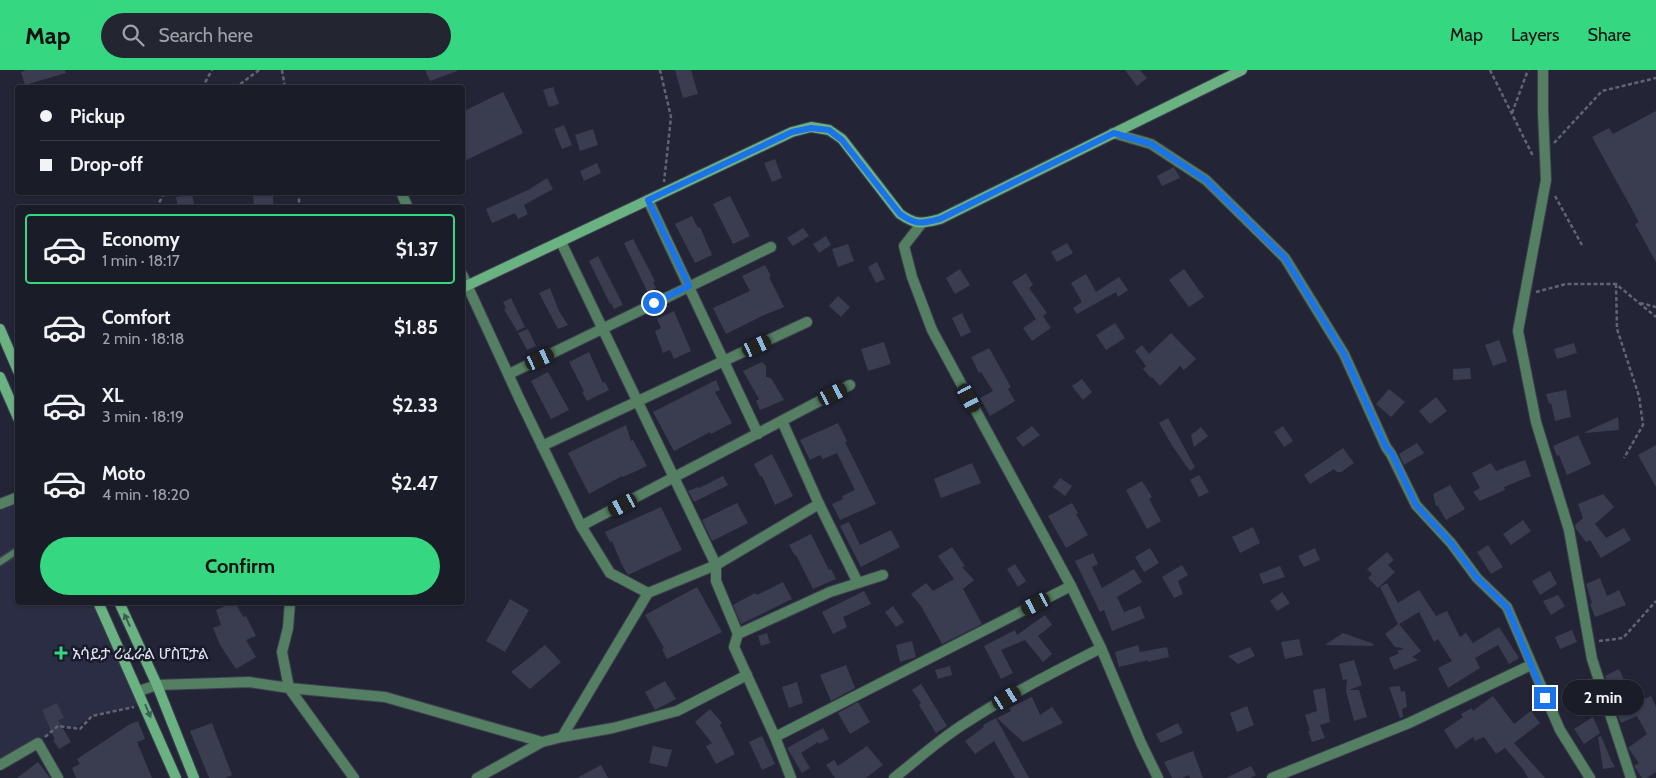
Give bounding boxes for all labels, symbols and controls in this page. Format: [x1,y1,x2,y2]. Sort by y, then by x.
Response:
search box [101,13,451,58]
text: Map [25,21,71,50]
icon: search [119,21,147,49]
text: Search here [159,24,253,47]
text: Map [1450,24,1483,46]
text: Layers [1511,24,1560,46]
text: Share [1588,24,1631,46]
text: Pickup [70,105,125,128]
text: Drop-off [70,153,143,176]
icon: car [42,227,87,272]
text: Economy [102,228,180,251]
text: $1.37 [396,238,438,261]
text: 1 min · 18:17 [102,251,180,270]
route start [643,292,665,314]
icon: car [42,305,87,350]
text: Comfort [102,306,171,329]
text: $1.85 [394,316,438,339]
text: 2 min · 18:18 [102,329,185,348]
car [740,333,773,359]
car [523,346,556,372]
car [816,381,849,407]
car [955,381,982,415]
icon: car [42,383,87,428]
text: XL [102,384,123,407]
text: $2.33 [392,394,438,417]
text: 3 min · 18:19 [102,407,184,426]
icon: car [42,461,87,506]
text: Moto [102,462,146,485]
text: $2.47 [391,472,438,495]
text: 4 min · 18:20 [102,485,190,504]
car [606,491,639,519]
button: Confirm [40,537,440,595]
car [1019,591,1052,617]
one-way arrow [123,613,131,627]
place label: አሳይታ ሪፈራል ሆስፒታል [72,644,209,663]
marker: አሳይታ ሪፈራል ሆስፒታል [54,646,68,660]
callout: 2 min [1562,680,1645,716]
car [990,684,1023,712]
route end [1534,687,1556,709]
text: 2 min [1584,688,1622,707]
one-way arrow [144,704,152,718]

